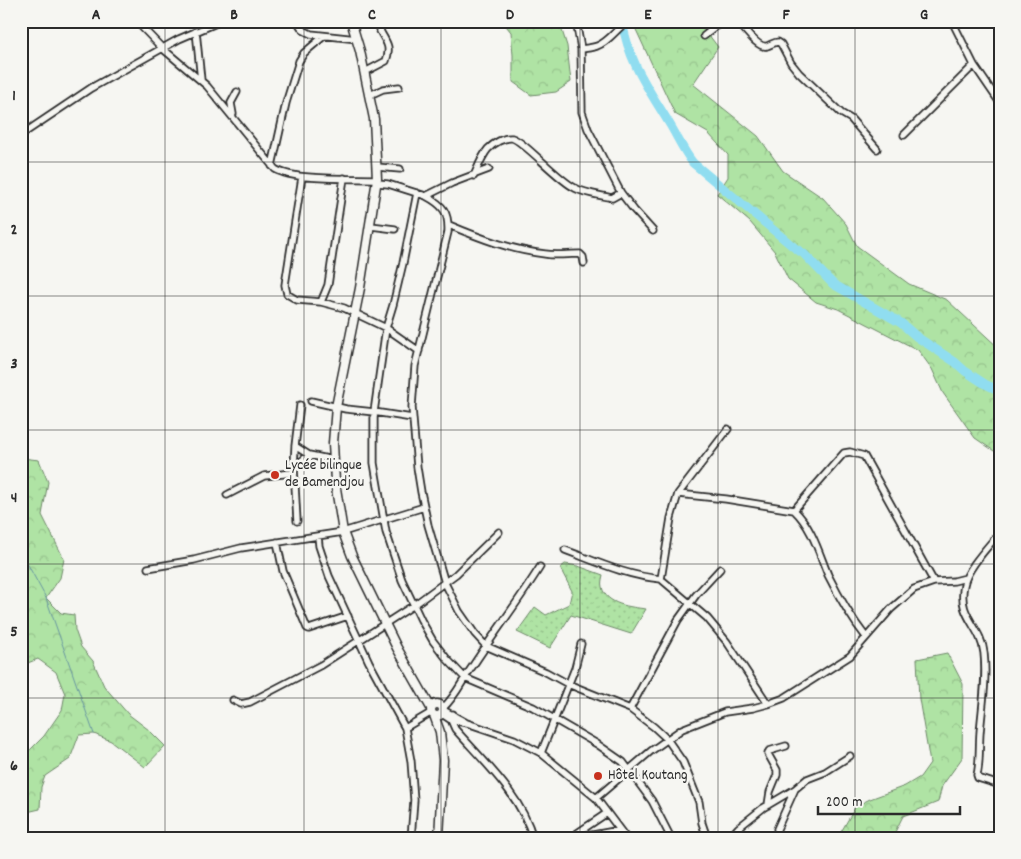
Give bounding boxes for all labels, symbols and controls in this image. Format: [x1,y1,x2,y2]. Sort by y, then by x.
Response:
text: A [92,4,101,27]
text: B [230,4,238,27]
text: C [368,4,376,27]
text: D [506,4,515,27]
text: E [644,4,652,27]
text: F [782,4,790,27]
text: G [920,4,928,27]
text: 1 [12,85,16,108]
text: 2 [11,219,18,242]
text: 3 [10,353,18,376]
place label: Lycée bilingue de Bamendjou [285,455,364,494]
marker: Lycée bilingue de Bamendjou [269,469,281,481]
text: 4 [11,487,17,510]
text: 5 [10,621,18,644]
text: 6 [10,755,18,778]
place label: Hôtel Koutang [608,765,688,787]
marker: Hôtel Koutang [592,770,604,782]
scale bar [818,784,961,816]
text: 200 m [826,792,863,814]

